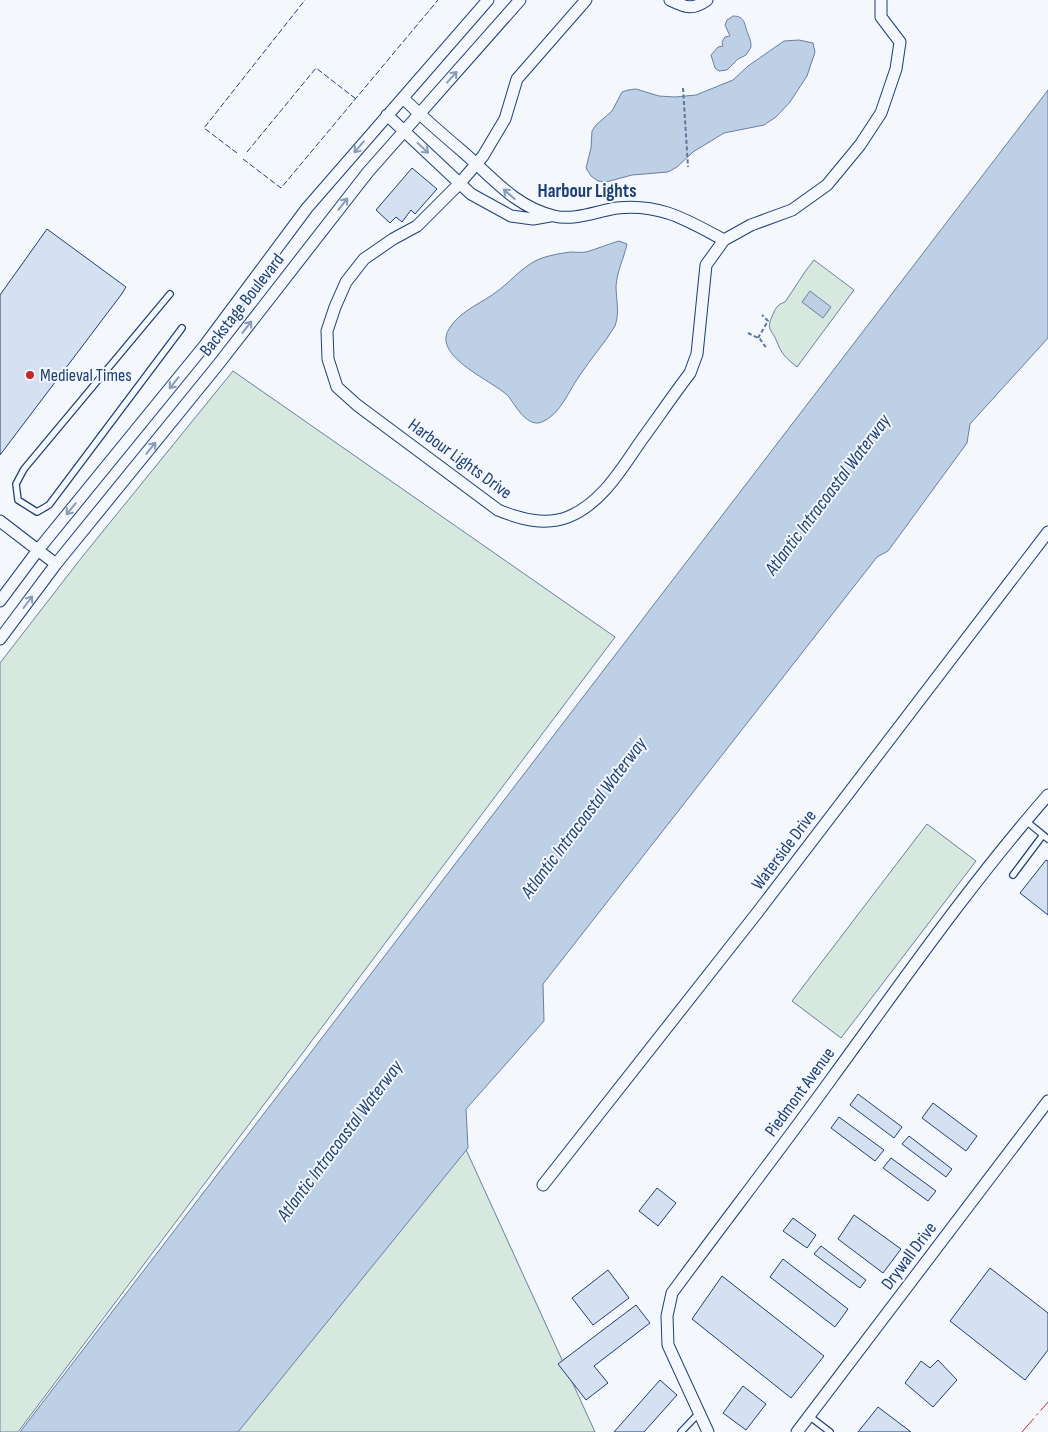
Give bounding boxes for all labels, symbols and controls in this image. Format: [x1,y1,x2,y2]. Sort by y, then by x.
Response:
one-way arrow [446,71,458,84]
one-way arrow [354,141,365,154]
one-way arrow [417,142,429,154]
district label: Harbour Lights [538,180,636,203]
one-way arrow [503,188,516,200]
one-way arrow [338,198,349,211]
street label: Backstage Boulevard [195,250,289,360]
one-way arrow [241,321,252,334]
place label: Medieval Times [40,365,132,386]
marker: Medieval Times [24,369,36,381]
one-way arrow [168,376,179,389]
water label: Atlantic Intracoastal Waterway [759,410,896,581]
street label: Harbour Lights Drive [404,414,516,504]
one-way arrow [145,442,156,455]
one-way arrow [66,502,77,515]
one-way arrow [23,595,33,609]
water label: Atlantic Intracoastal Waterway [515,733,652,904]
street label: Waterside Drive [747,806,821,894]
street label: Piedmont Avenue [761,1043,839,1141]
water label: Atlantic Intracoastal Waterway [271,1056,408,1227]
street label: Drywall Drive [877,1218,941,1294]

